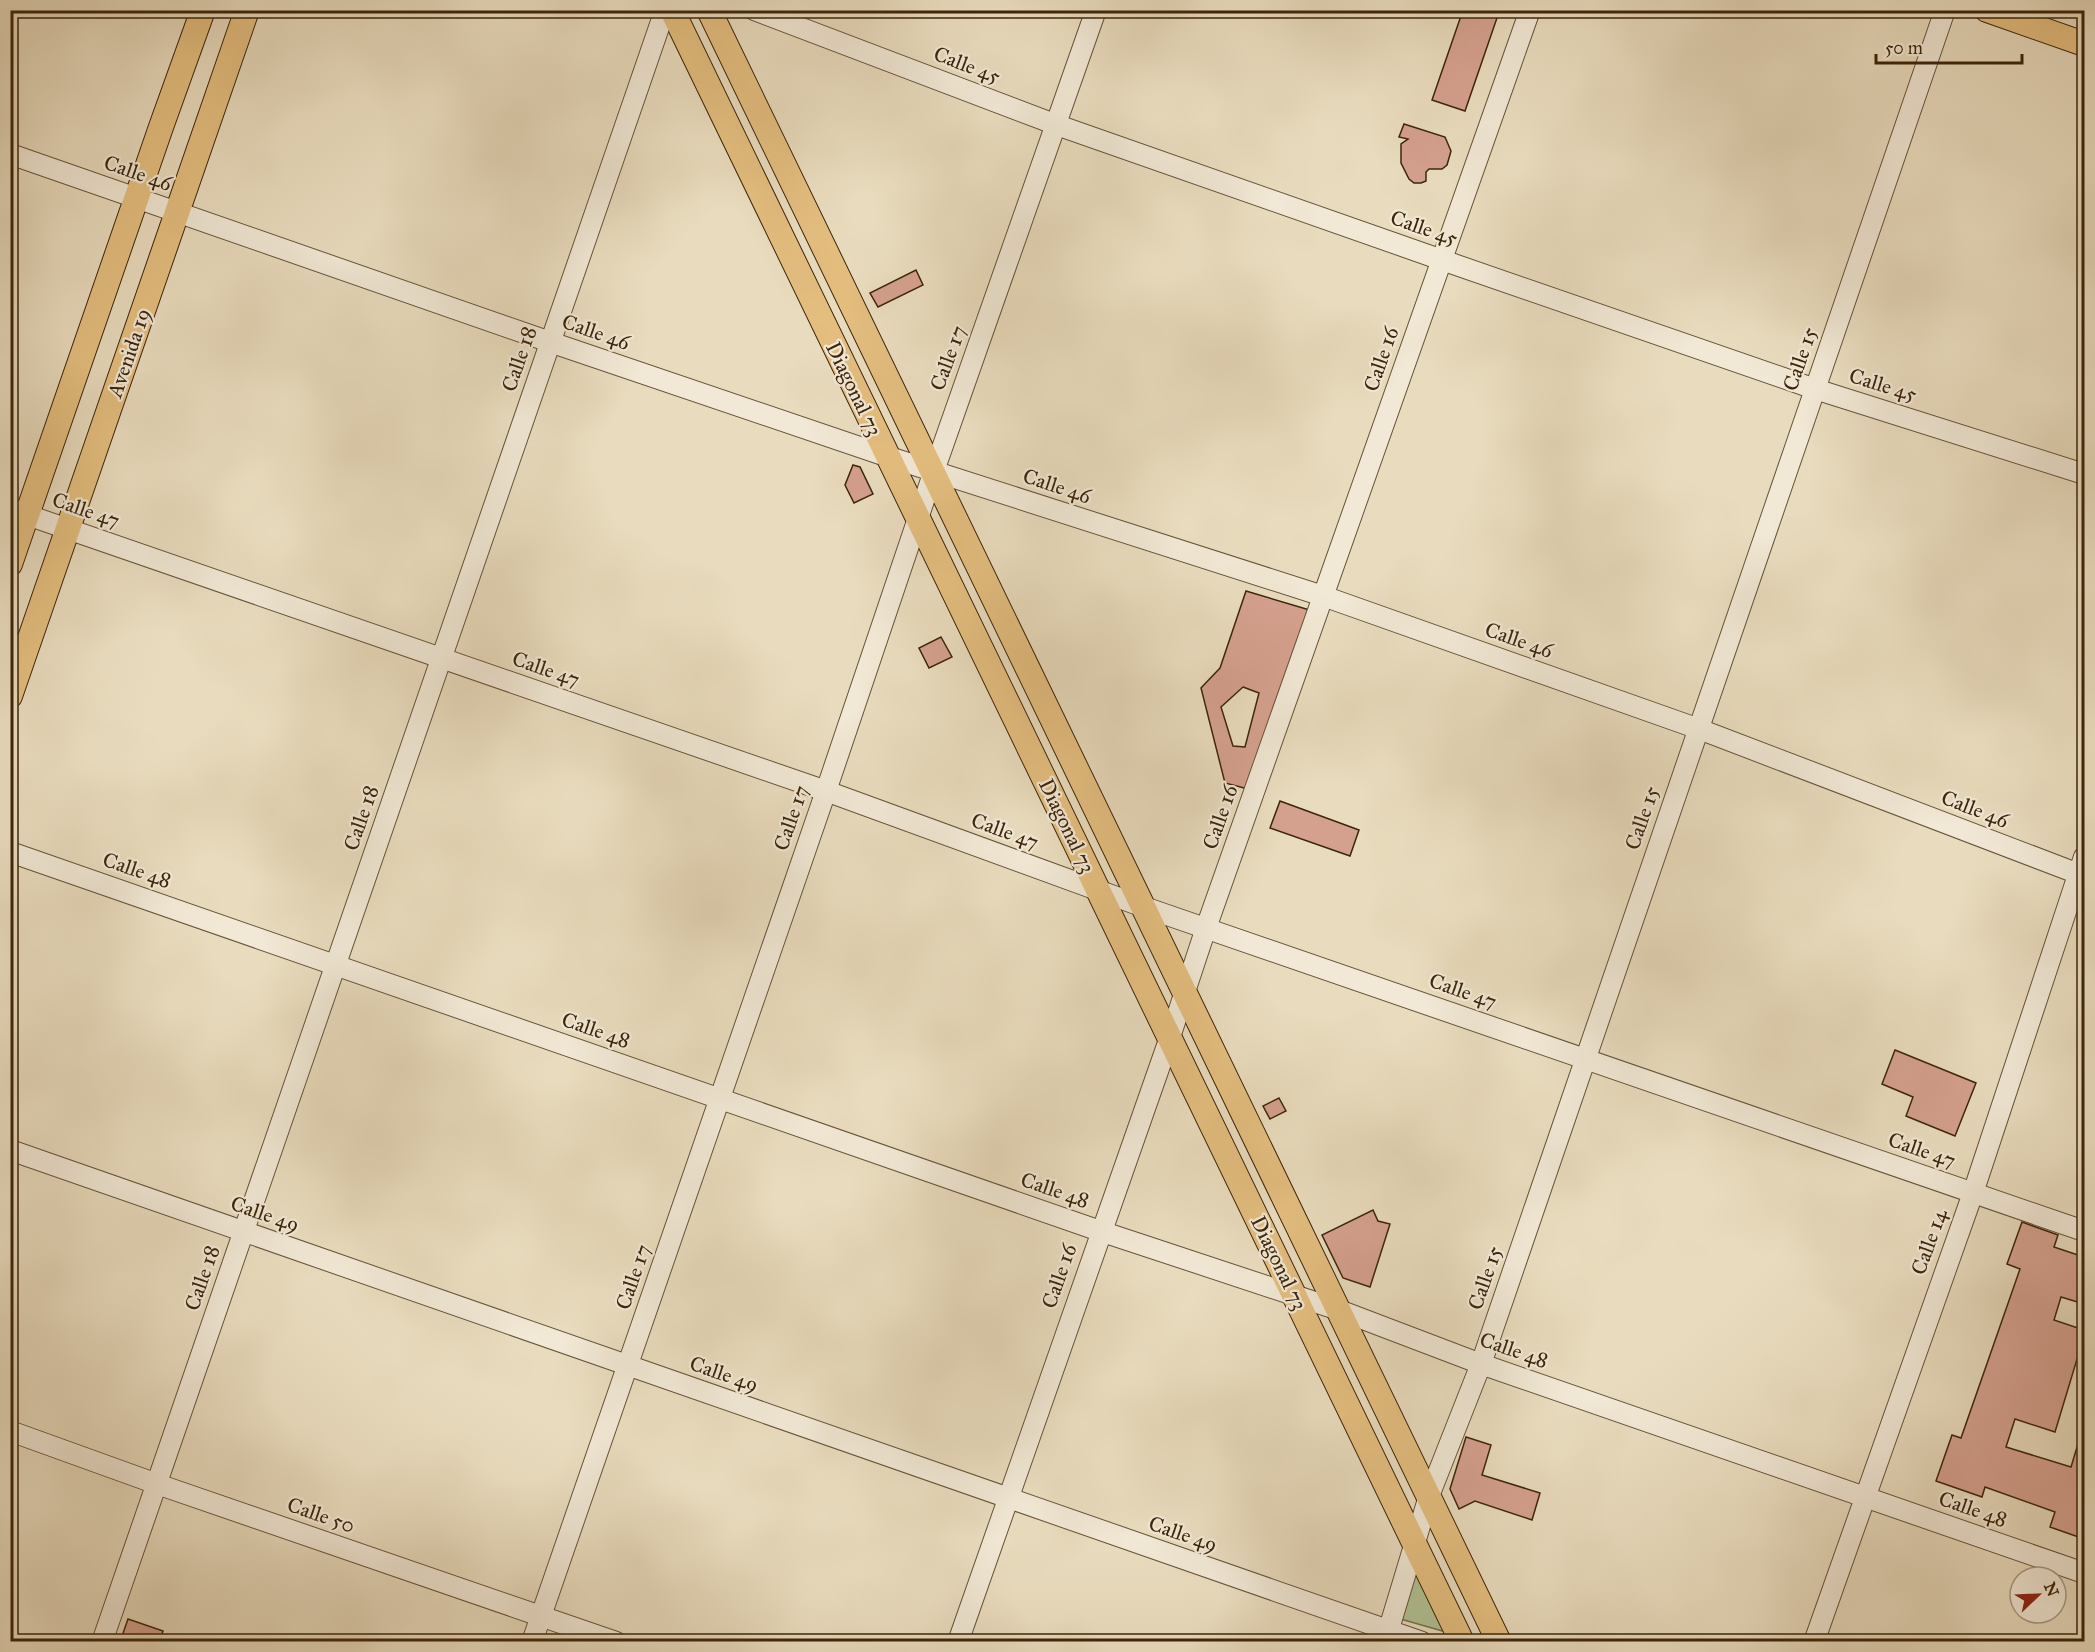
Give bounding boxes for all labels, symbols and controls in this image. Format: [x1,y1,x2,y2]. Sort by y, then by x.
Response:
scale bar [1876,27,2022,65]
text: 50 m [1885,37,1923,59]
street label: Calle 45 [930,40,1004,90]
street label: Calle 46 [101,149,177,197]
street label: Calle 45 [1387,204,1461,252]
street label: Avenida 19 [101,305,156,402]
street label: Calle 46 [559,308,635,356]
street label: Calle 17 [924,322,972,394]
street label: Calle 16 [1358,322,1405,395]
street label: Calle 18 [496,323,542,395]
street label: Calle 15 [1777,324,1823,394]
street label: Diagonal 73 [820,338,888,440]
street label: Calle 45 [1846,362,1920,408]
street label: Calle 46 [1020,463,1096,510]
street label: Calle 47 [49,486,123,534]
street label: Calle 46 [1482,616,1558,664]
street label: Calle 47 [509,645,583,693]
street label: Diagonal 73 [1033,775,1101,877]
street label: Calle 16 [1197,780,1244,853]
street label: Calle 18 [338,782,384,854]
street label: Calle 17 [768,782,814,854]
street label: Calle 15 [1619,783,1665,853]
street label: Calle 46 [1938,784,2014,834]
street label: Calle 47 [968,807,1042,855]
street label: Calle 48 [99,846,175,894]
street label: Calle 47 [1426,967,1500,1015]
street label: Calle 48 [558,1006,634,1054]
street label: Calle 47 [1885,1126,1959,1174]
street label: Calle 48 [1017,1166,1093,1214]
street label: Calle 49 [227,1190,303,1238]
street label: Calle 14 [1905,1205,1953,1278]
street label: Diagonal 73 [1245,1212,1313,1314]
street label: Calle 16 [1036,1239,1083,1312]
street label: Calle 17 [610,1241,656,1313]
street label: Calle 18 [179,1242,225,1314]
street label: Calle 15 [1462,1243,1508,1313]
street label: Calle 48 [1476,1326,1552,1374]
street label: Calle 49 [686,1350,762,1398]
street label: Calle 48 [1935,1485,2011,1533]
street label: Calle 50 [284,1491,358,1539]
street label: Calle 49 [1145,1510,1221,1558]
north arrow [2008,1565,2068,1625]
text: N [2040,1579,2063,1600]

